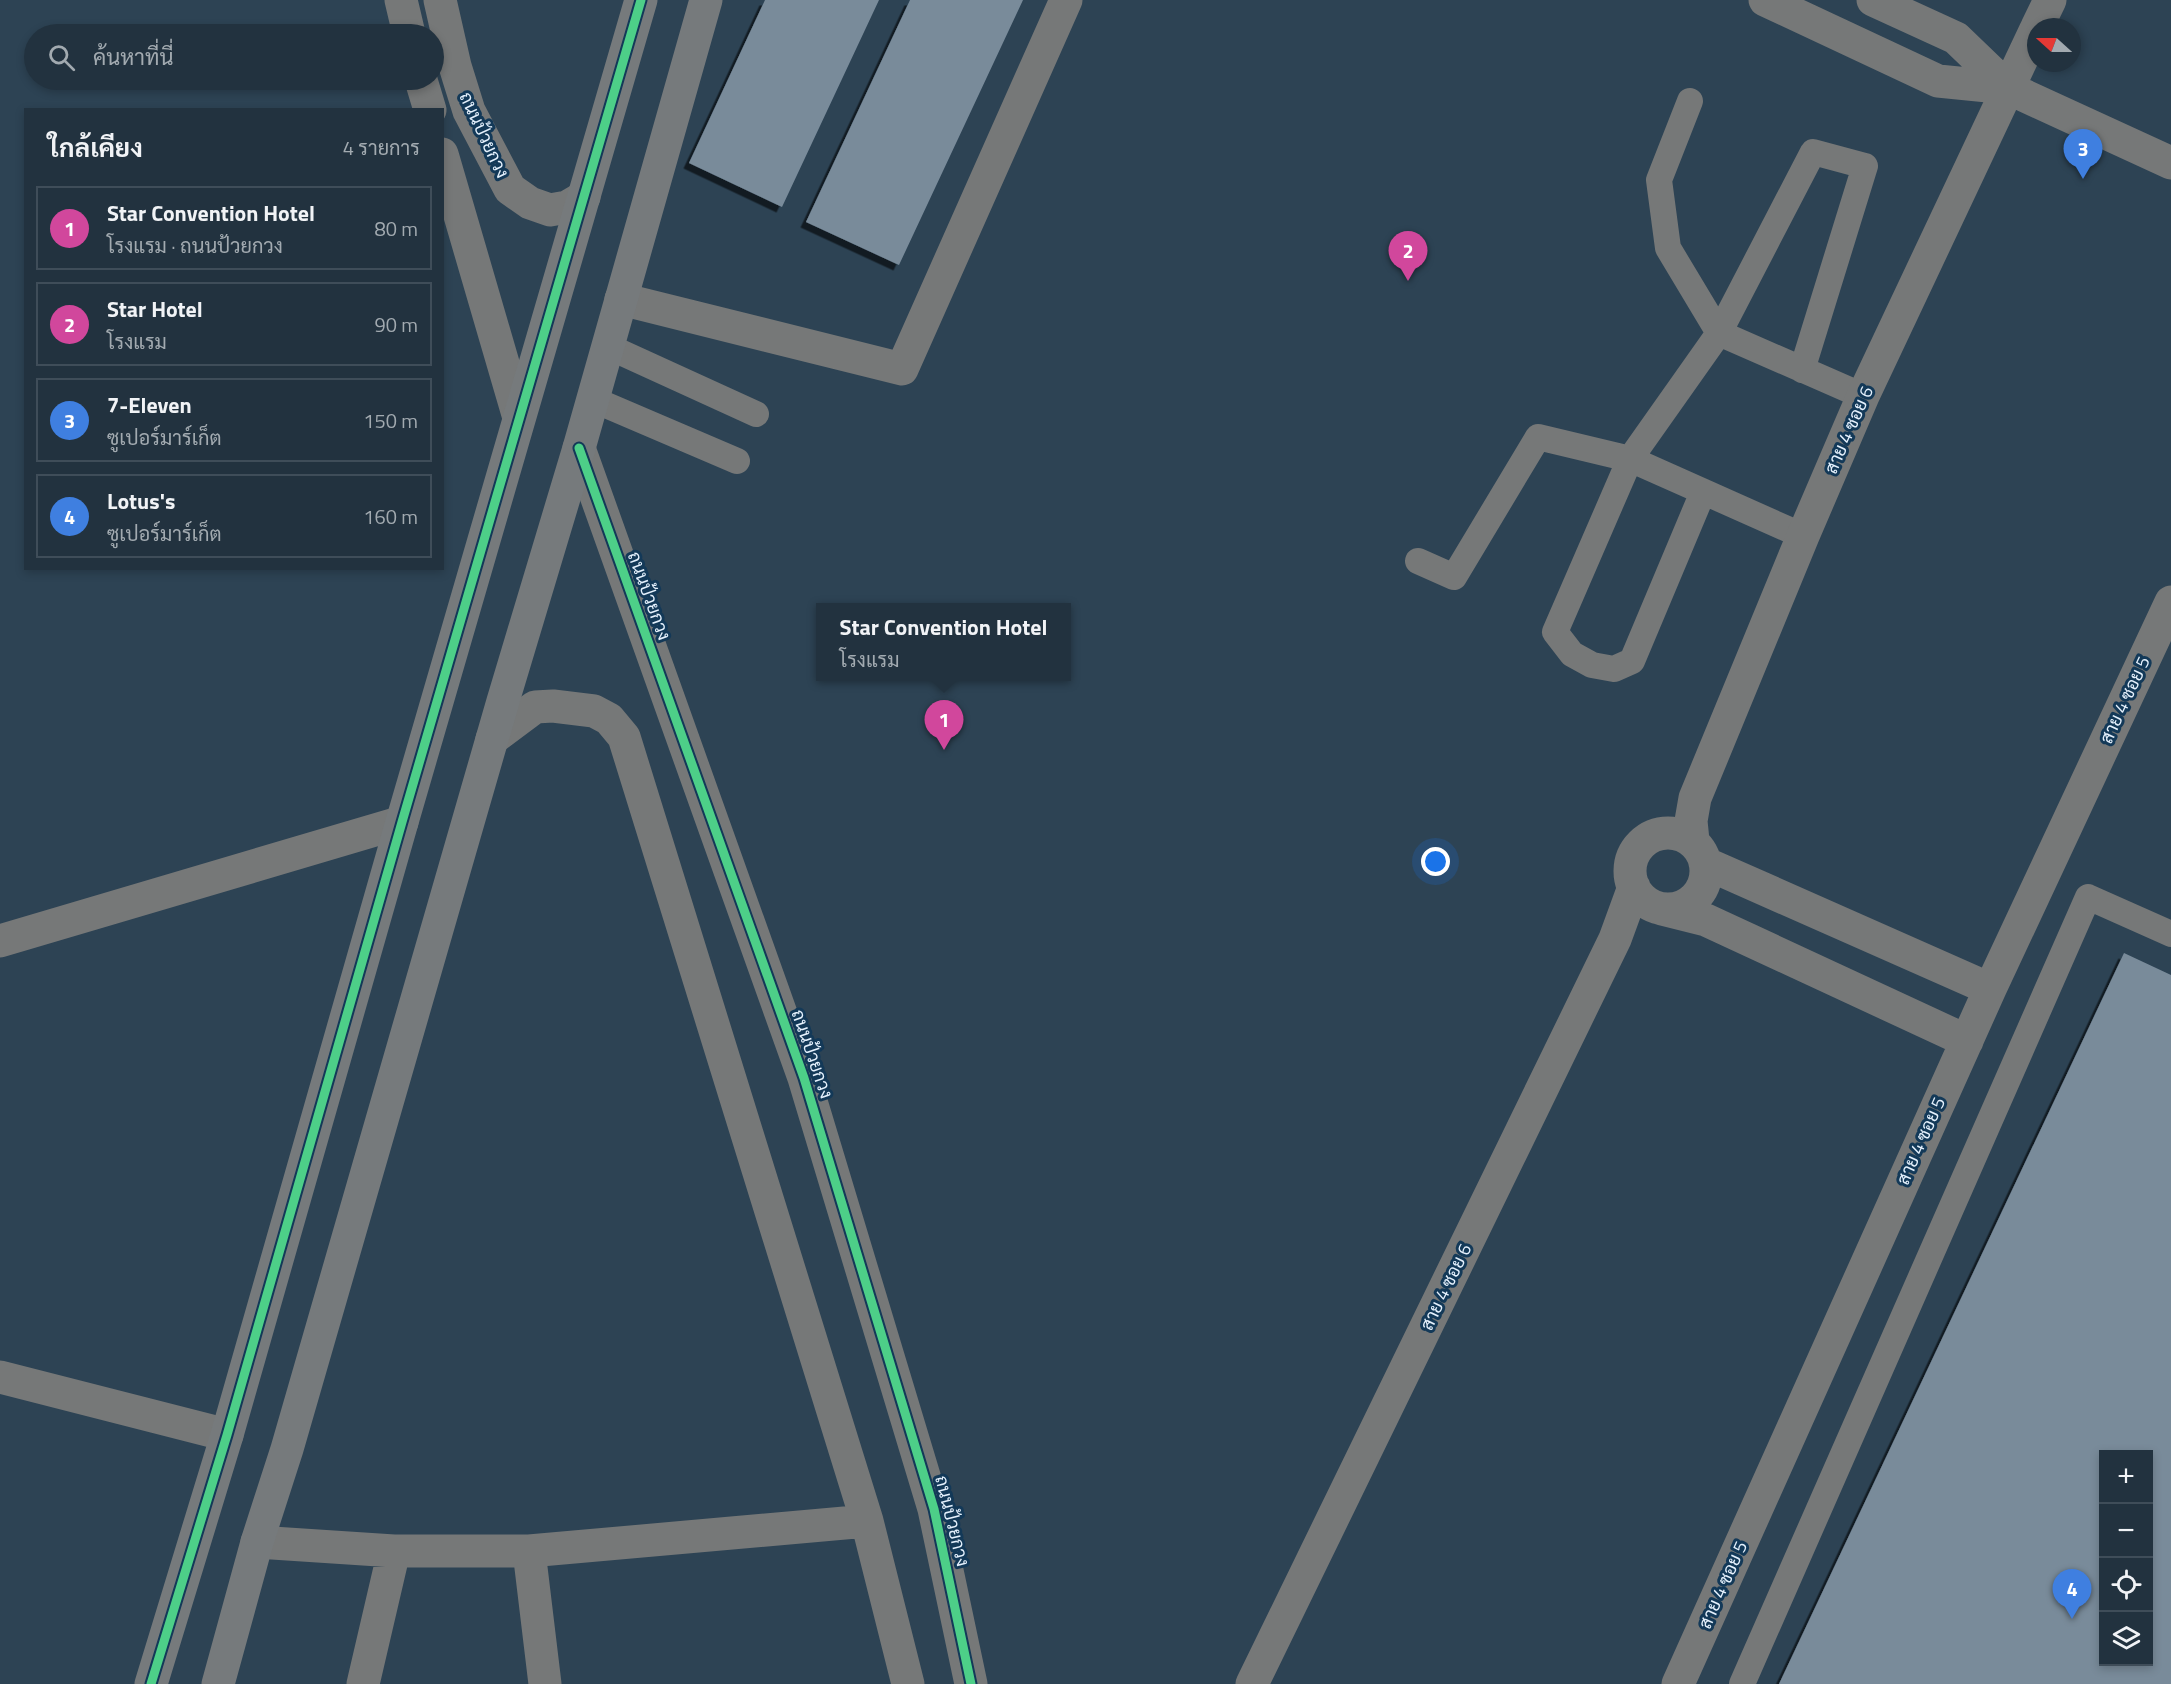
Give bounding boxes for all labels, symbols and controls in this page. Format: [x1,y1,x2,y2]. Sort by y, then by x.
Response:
north arrow [2027,18,2081,72]
search box [24,24,444,90]
text: ค้นหาที่นี่ [93,40,173,74]
icon: search [45,41,78,74]
street label: ถนนป้วยกวง [453,87,516,182]
text: ใกล้เคียง [48,128,143,167]
pin: 3 [2064,130,2102,179]
text: 4 รายการ [343,132,420,163]
text: Star Convention Hotel [107,196,315,230]
text: 1 [64,213,75,244]
text: 80 m [374,213,418,244]
text: โรงแรม · ถนนป้วยกวง [107,230,283,261]
pin: 2 [1388,232,1428,281]
text: Star Hotel [107,292,203,326]
text: 2 [64,309,75,340]
text: 90 m [374,309,418,340]
text: โรงแรม [107,326,167,357]
street label: สาย 4 ซอย 6 [1817,382,1880,478]
text: 7-Eleven [107,388,192,422]
text: 3 [64,405,75,436]
text: 150 m [363,405,418,436]
text: ซูเปอร์มาร์เก็ต [107,422,222,453]
text: Lotus's [107,484,175,518]
text: 4 [64,501,75,532]
text: 160 m [363,501,418,532]
text: ซูเปอร์มาร์เก็ต [107,518,222,549]
street label: ถนนป้วยกวง [621,548,678,644]
popup [816,603,1071,681]
text: Star Convention Hotel [840,610,1047,644]
text: โรงแรม [840,644,899,675]
street label: สาย 4 ซอย 5 [2093,652,2157,748]
pin: 1 [924,700,964,750]
your location [1421,847,1450,876]
street label: ถนนป้วยกวง [785,1006,840,1102]
street label: สาย 4 ซอย 5 [1889,1093,1952,1189]
street label: สาย 4 ซอย 6 [1413,1239,1478,1335]
map controls [2099,1450,2153,1666]
button: + [2099,1450,2153,1504]
street label: ถนนป้วยกวง [928,1473,977,1569]
button: − [2099,1504,2153,1558]
street label: สาย 4 ซอย 5 [1691,1537,1754,1633]
button: locate [2099,1558,2153,1612]
pin: 4 [2052,1570,2092,1619]
button: layers [2099,1612,2153,1666]

